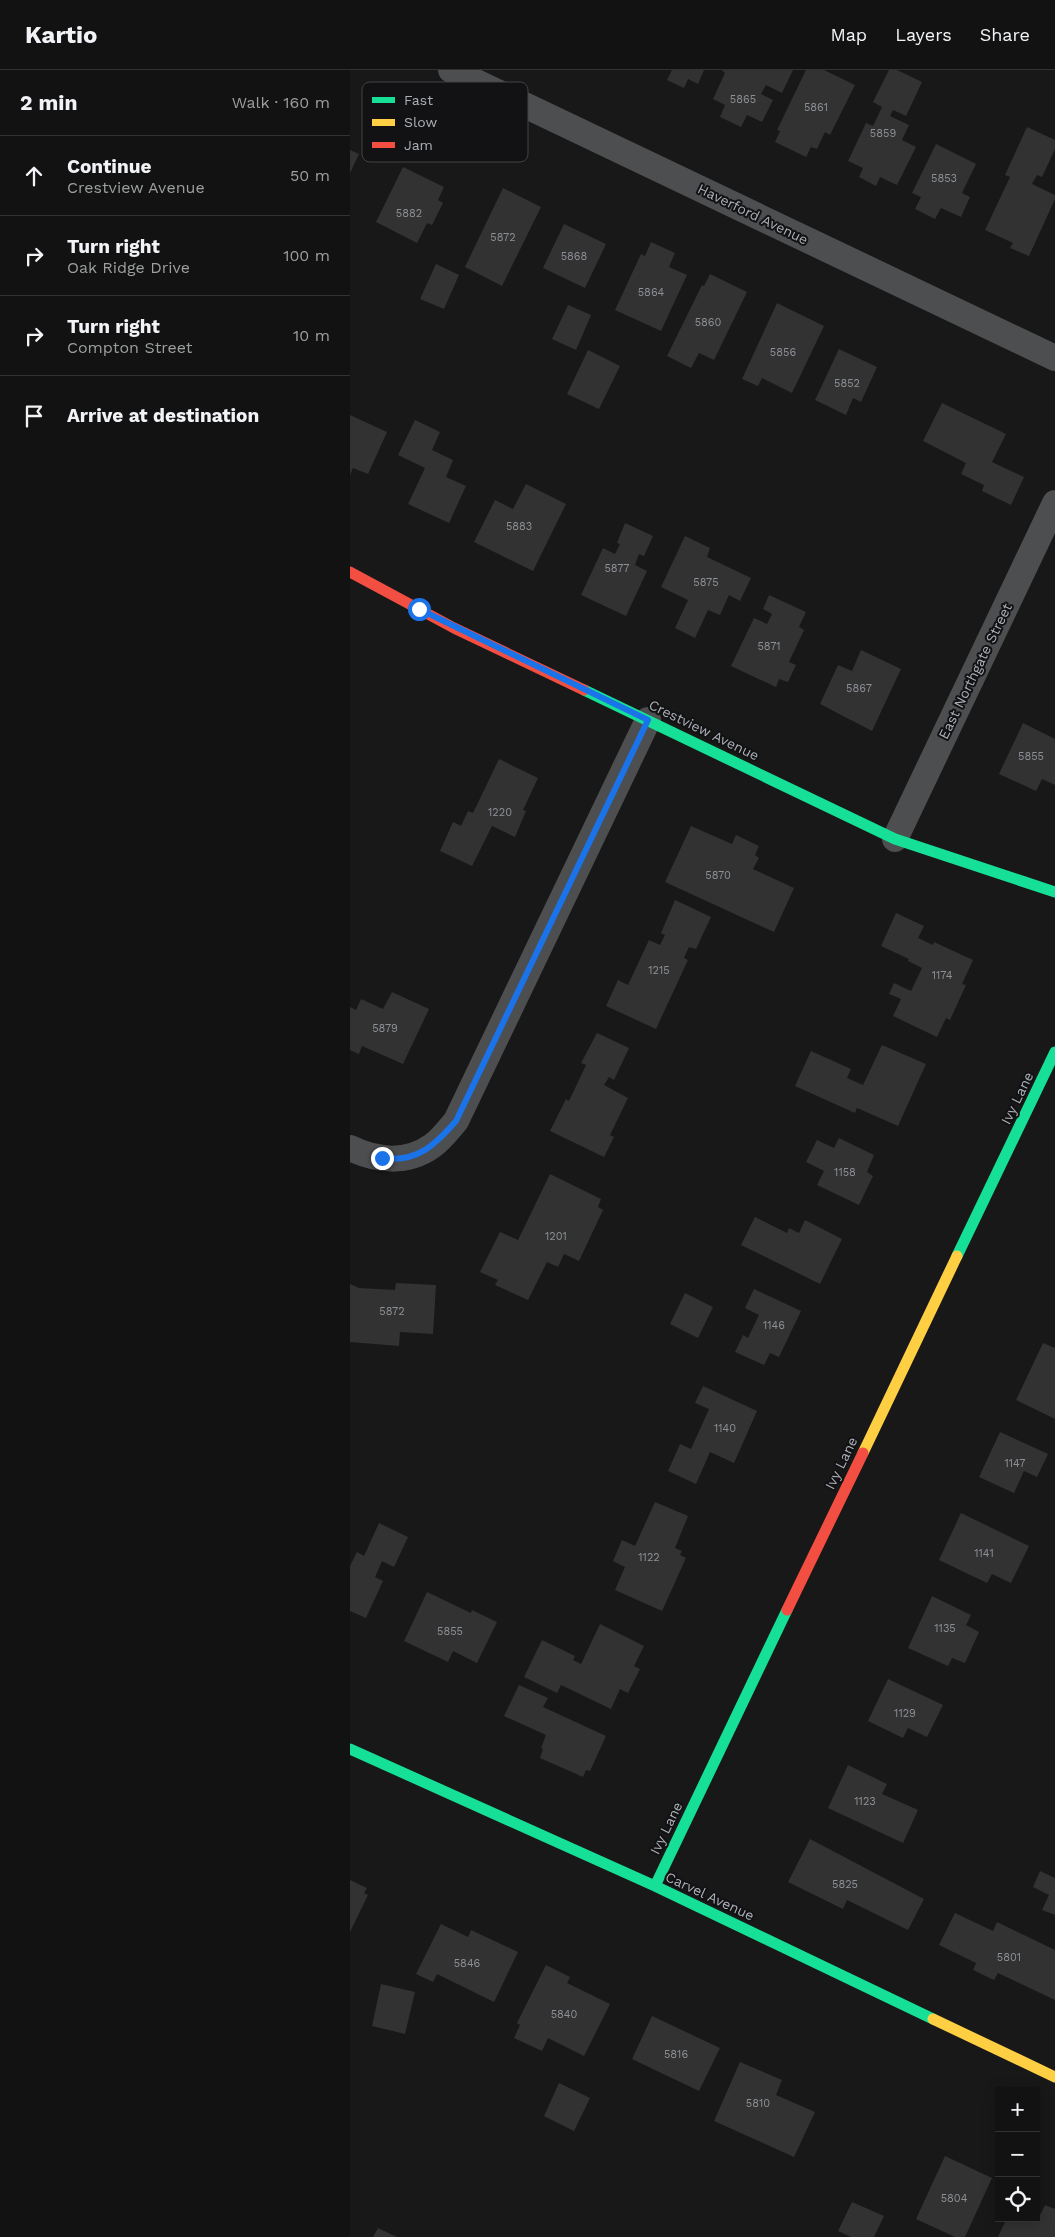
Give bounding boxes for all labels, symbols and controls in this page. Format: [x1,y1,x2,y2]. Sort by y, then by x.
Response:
text: Kartio [25,21,97,49]
text: Map [830,24,867,45]
text: Layers [895,24,952,45]
text: Share [980,24,1030,45]
legend [362,82,528,162]
text: 2 min [20,90,77,115]
text: Fast [404,92,433,108]
text: Walk · 160 m [232,93,330,112]
house number: 5865 [730,93,756,106]
house number: 5861 [804,101,828,114]
text: Slow [404,114,437,130]
house number: 5859 [870,127,896,140]
text: Jam [404,137,433,153]
text: Continue [67,155,151,178]
icon: ahead [20,162,48,190]
text: 50 m [290,166,330,185]
house number: 5853 [931,172,957,185]
text: Crestview Avenue [67,178,205,197]
street label: Haverford Avenue [695,180,811,248]
house number: 5882 [396,207,422,220]
house number: 5872 [490,231,516,244]
text: Turn right [67,235,160,258]
icon: right [20,242,48,270]
text: 100 m [283,246,330,265]
house number: 5868 [561,250,588,263]
text: Oak Ridge Drive [67,258,190,277]
house number: 5864 [638,286,665,299]
text: Turn right [67,315,160,338]
house number: 5860 [695,316,722,329]
icon: right [20,322,48,350]
text: 10 m [293,326,330,345]
text: Compton Street [67,338,193,357]
house number: 5856 [770,346,796,359]
house number: 5852 [834,377,860,390]
icon: arrive [20,402,48,430]
text: Arrive at destination [67,404,259,427]
house number: 5883 [506,520,532,533]
house number: 5877 [604,562,630,575]
house number: 5875 [693,576,719,589]
route start [408,598,431,621]
street label: East Northgate Street [935,600,1015,742]
house number: 5871 [757,640,781,653]
house number: 5867 [846,682,872,695]
street label: Crestview Avenue [646,696,762,764]
house number: 5855 [1018,750,1044,763]
house number: 1220 [488,806,512,819]
house number: 5870 [705,869,731,882]
house number: 1215 [648,964,670,977]
house number: 1174 [932,969,953,982]
house number: 5879 [372,1022,398,1035]
street label: Ivy Lane [998,1069,1036,1127]
route end [371,1147,394,1170]
house number: 1158 [834,1166,856,1179]
house number: 1201 [545,1230,567,1243]
house number: 5872 [379,1305,405,1318]
house number: 1146 [763,1319,785,1332]
house number: 1140 [714,1422,736,1435]
street label: Ivy Lane [822,1434,860,1492]
house number: 1147 [1005,1457,1025,1470]
house number: 1141 [974,1547,994,1560]
house number: 1122 [638,1551,660,1564]
house number: 1135 [934,1622,956,1635]
house number: 5855 [437,1625,463,1638]
house number: 1129 [894,1707,916,1720]
house number: 1123 [854,1795,876,1808]
street label: Ivy Lane [647,1799,685,1857]
street label: Carvel Avenue [663,1868,757,1924]
house number: 5825 [832,1878,858,1891]
house number: 5801 [997,1951,1021,1964]
house number: 5846 [454,1957,481,1970]
house number: 5840 [551,2008,578,2021]
house number: 5816 [664,2048,688,2061]
map controls [995,2087,1040,2222]
button: + [995,2087,1040,2132]
house number: 5810 [746,2097,770,2110]
button: − [995,2132,1040,2177]
button: locate [995,2177,1040,2222]
house number: 5804 [941,2192,968,2205]

